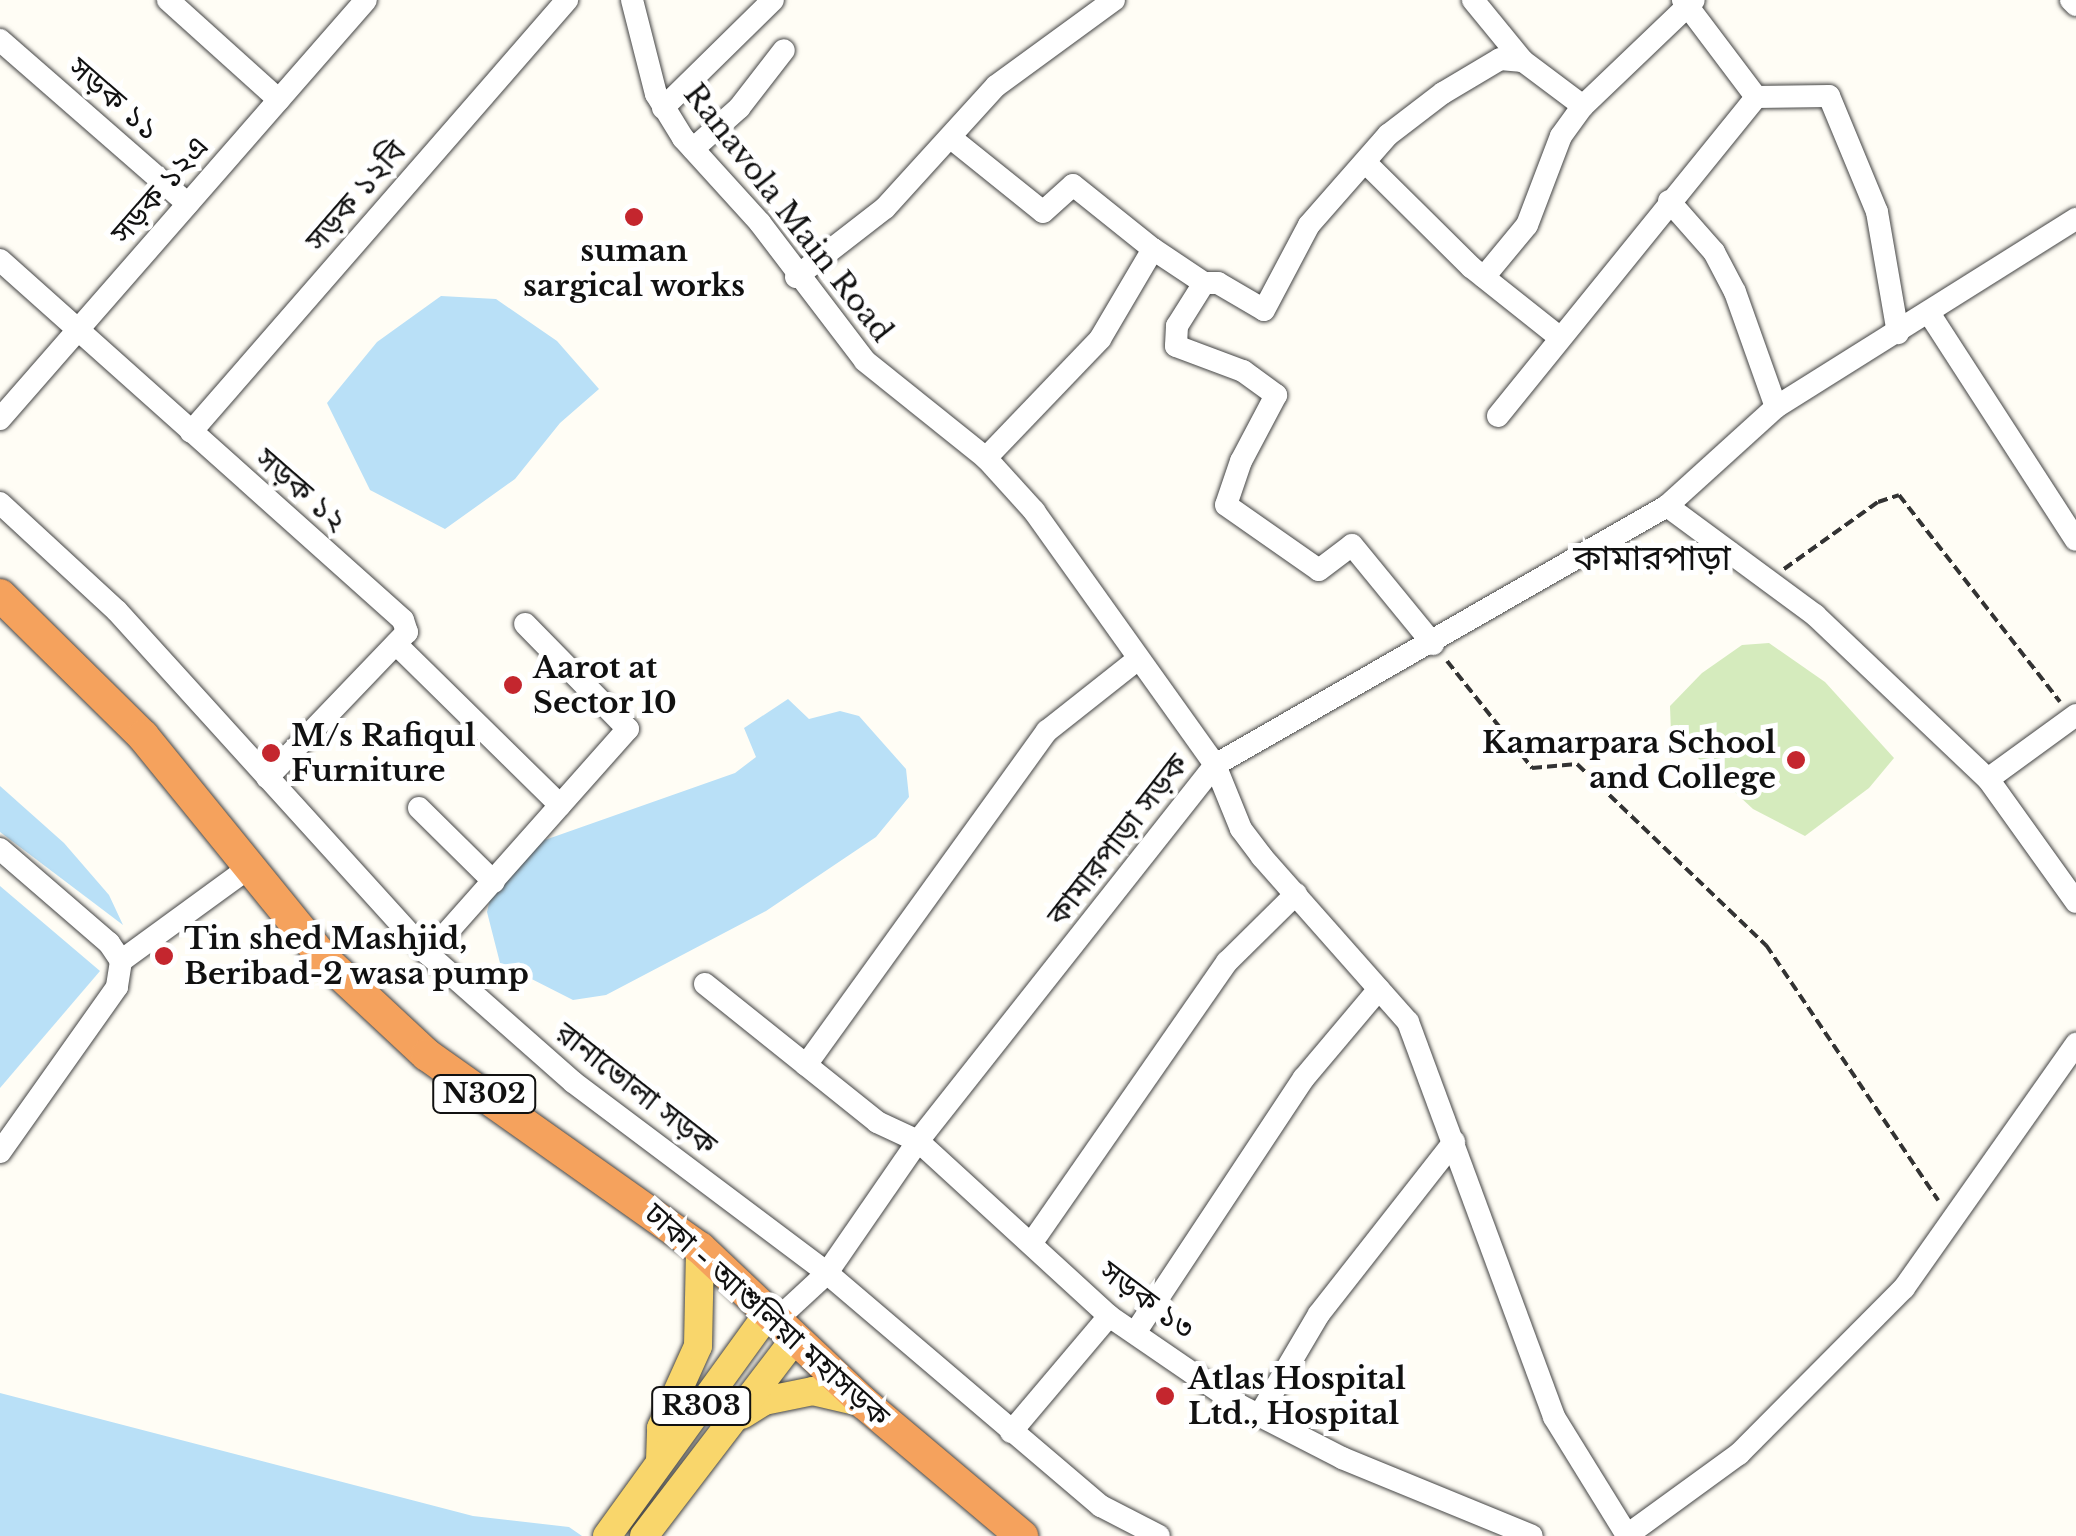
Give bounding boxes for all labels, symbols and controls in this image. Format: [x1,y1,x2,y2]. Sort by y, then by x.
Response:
street label: সড়ক ১১ [61,50,167,148]
street label: Ranavola Main Road [676,77,900,349]
street label: সড়ক ১২এ [104,129,216,251]
street label: সড়ক ১২বি [298,134,414,258]
marker: suman sargical works [623,206,645,228]
place label: suman sargical works [523,233,745,304]
street label: সড়ক ১২ [248,441,354,539]
district label: কামারপাড়া [1573,537,1731,579]
place label: Aarot at Sector 10 [533,650,677,720]
marker: Aarot at Sector 10 [502,674,524,696]
place label: M/s Rafiqul Furniture [291,718,476,788]
place label: Kamarpara School and College [1482,725,1776,796]
marker: M/s Rafiqul Furniture [260,742,282,764]
street label: কামারপাড়া সড়ক [1040,747,1196,933]
marker: Kamarpara School and College [1785,749,1807,771]
place label: Tin shed Mashjid, Beribad-2 wasa pump [184,921,530,992]
marker: Tin shed Mashjid, Beribad-2 wasa pump [153,945,175,967]
street label: রানাভোলা সড়ক [548,1015,724,1163]
road number: N302 [432,1071,536,1117]
street label: ঢাকা - আশুলিয়া মহাসড়ক [637,1196,897,1434]
street label: সড়ক ১৩ [1093,1253,1201,1347]
place label: Atlas Hospital Ltd., Hospital [1188,1361,1406,1432]
road number: R303 [651,1383,751,1429]
marker: Atlas Hospital Ltd., Hospital [1152,1383,1178,1409]

